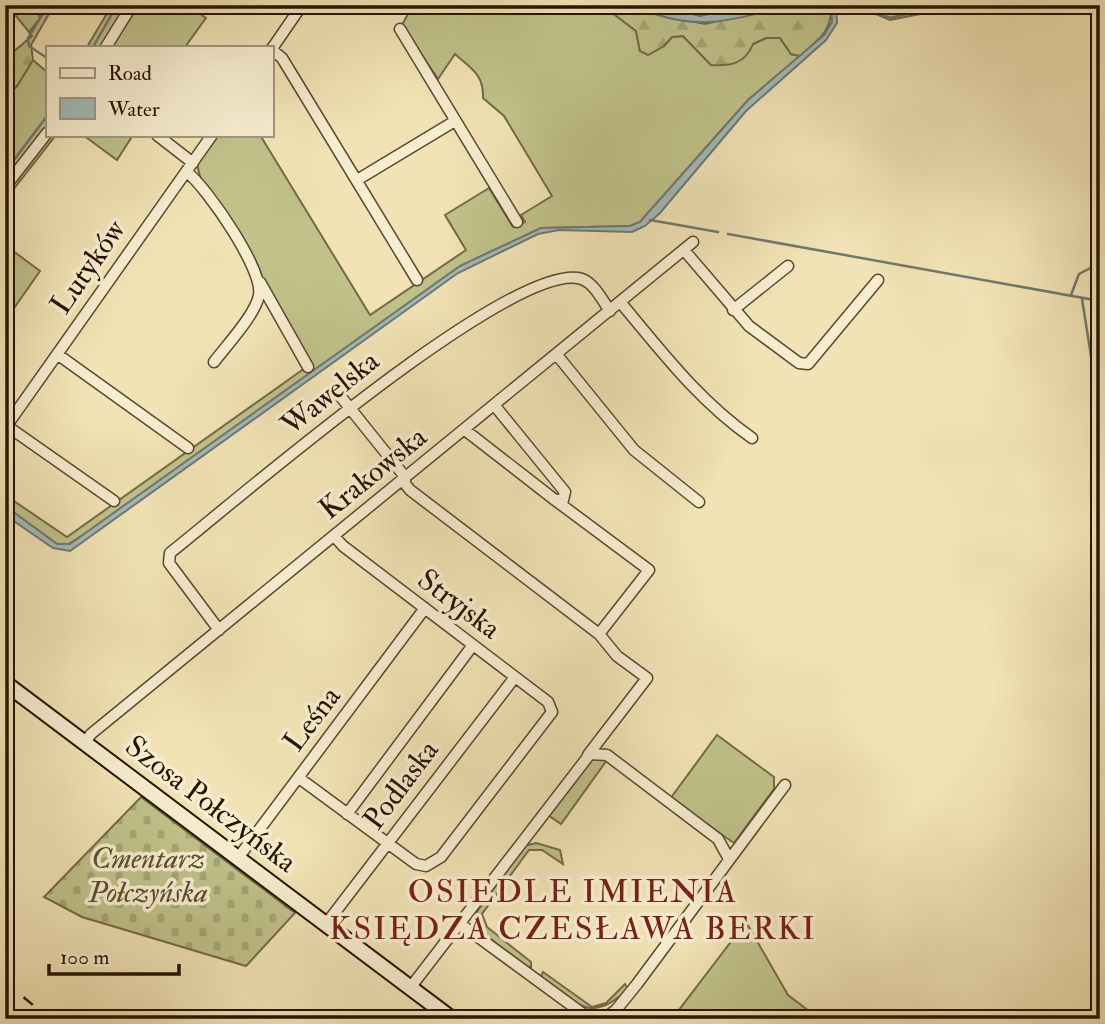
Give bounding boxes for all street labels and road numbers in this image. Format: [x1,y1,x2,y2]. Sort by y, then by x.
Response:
street label: Lutyków [42,212,134,321]
street label: Wawelska [273,342,387,444]
street label: Krakowska [312,418,435,528]
street label: Stryjska [410,561,508,648]
street label: Leśna [275,678,349,759]
street label: Szosa Połczyńska [118,728,305,881]
street label: Podlaska [355,732,447,837]

